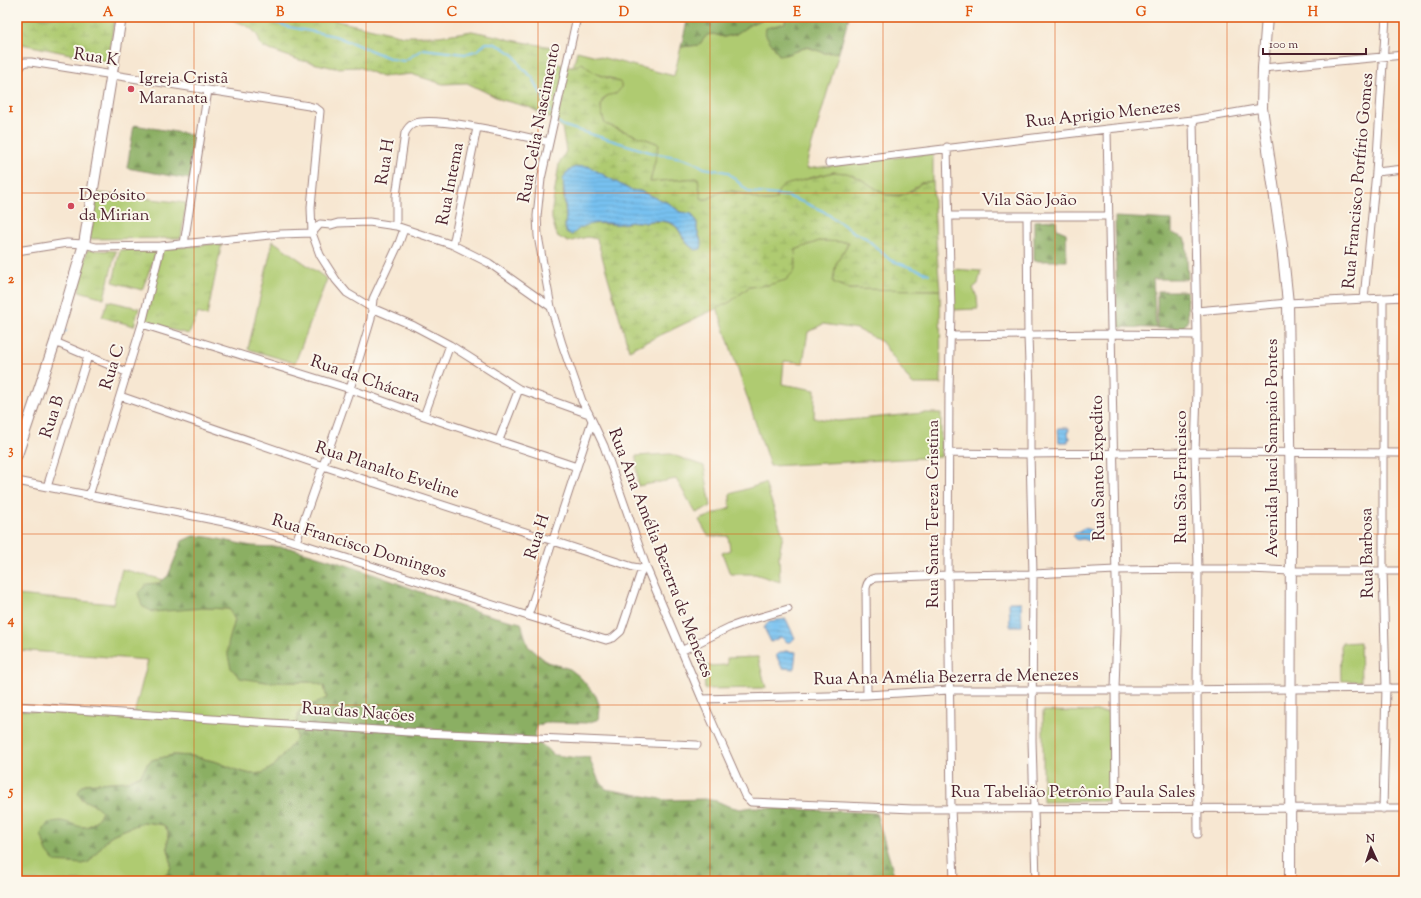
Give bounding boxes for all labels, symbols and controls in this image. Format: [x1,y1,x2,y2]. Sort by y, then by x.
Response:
text: A [103,4,114,22]
text: B [276,4,285,22]
text: C [447,4,457,22]
text: D [619,4,629,22]
text: E [793,4,801,22]
text: F [965,4,973,22]
text: G [1136,4,1147,22]
text: H [1308,4,1319,22]
scale bar [1263,30,1366,56]
text: 100 m [1269,36,1298,54]
street label: Rua Celia Nascimento [513,41,567,205]
street label: Rua K [72,43,120,73]
place label: Igreja Cristã Maranata [139,67,228,111]
street label: Rua Francisco Porfírio Gomes [1338,72,1380,290]
marker: Igreja Cristã Maranata [126,84,136,94]
street label: Rua Aprigio Menezes [1025,95,1182,135]
text: 1 [9,100,14,118]
street label: Rua H [371,137,402,187]
street label: Rua Intema [431,140,471,228]
place label: Depósito da Mirian [79,184,150,228]
street label: Vila São João [981,189,1077,213]
marker: Depósito da Mirian [66,201,76,211]
text: 2 [8,271,15,289]
street label: Avenida Juaci Sampaio Pontes [1261,338,1285,557]
street label: Rua C [95,341,131,393]
street label: Rua da Chácara [307,350,423,410]
street label: Rua B [35,392,71,441]
street label: Rua Santo Expedito [1086,395,1112,541]
street label: Rua São Francisco [1170,410,1194,544]
street label: Rua Santa Tereza Cristina [922,420,946,608]
street label: Rua Ana Amélia Bezerra de Menezes [601,425,719,681]
street label: Rua Planalto Eveline [312,436,462,506]
text: 3 [8,442,14,460]
street label: Rua Barbosa [1355,507,1381,598]
street label: Rua Francisco Domingos [269,509,450,585]
street label: Rua H [519,511,557,563]
text: 4 [7,612,15,630]
street label: Rua Ana Amélia Bezerra de Menezes [813,664,1079,692]
street label: Rua das Nações [301,697,416,729]
street label: Rua Tabelião Petrônio Paula Sales [951,781,1195,805]
text: 5 [8,783,14,801]
north arrow [1351,828,1391,868]
text: N [1365,831,1376,847]

